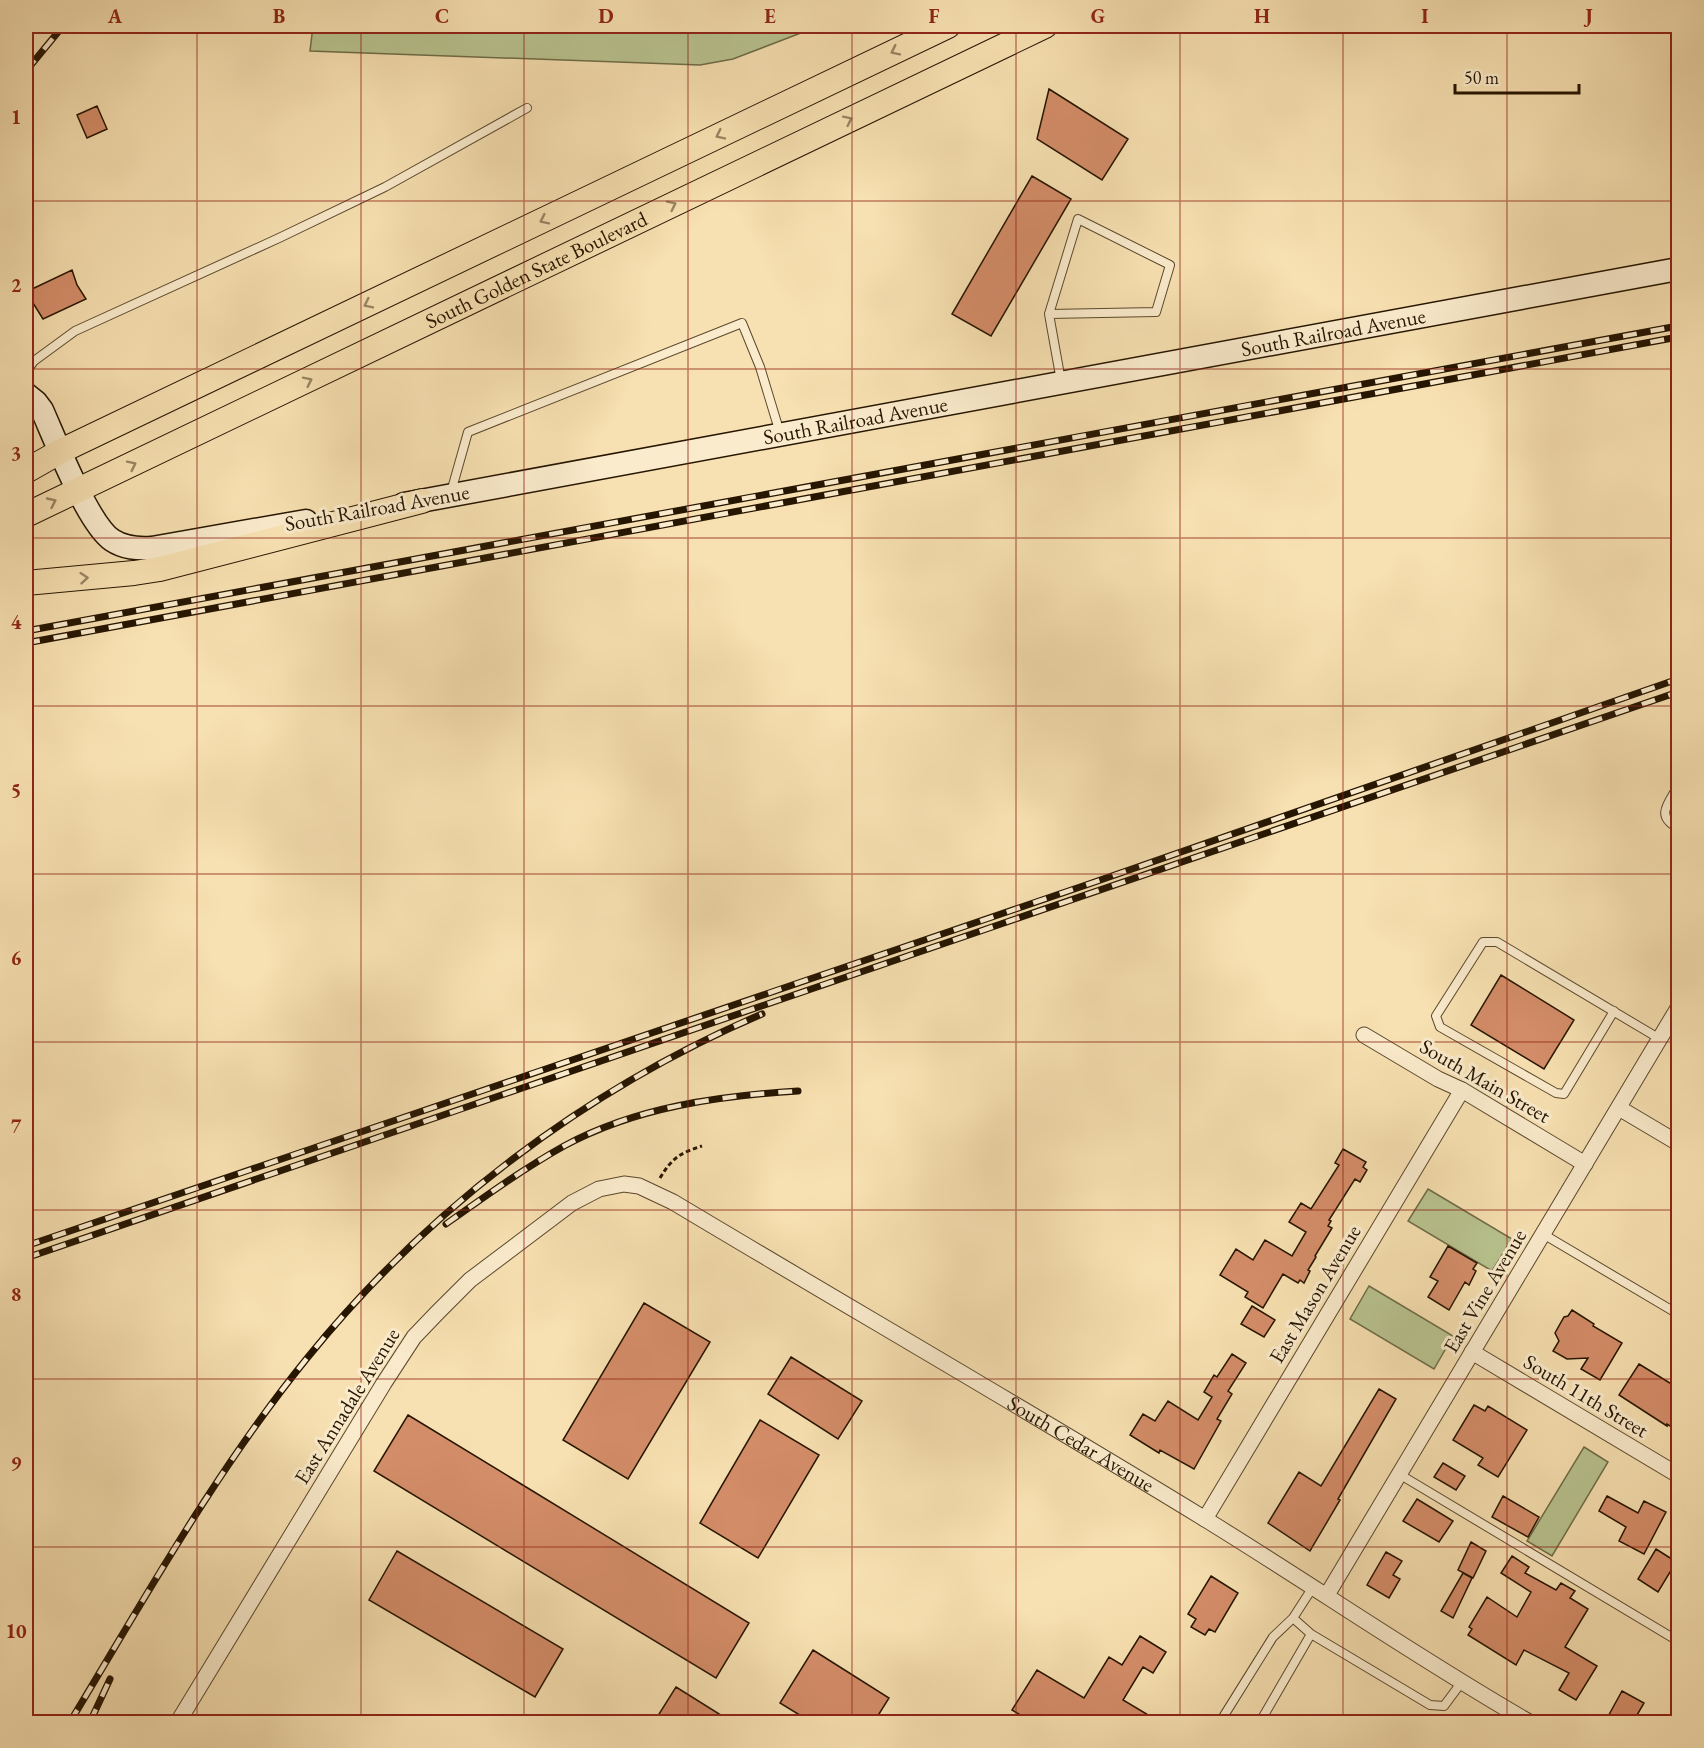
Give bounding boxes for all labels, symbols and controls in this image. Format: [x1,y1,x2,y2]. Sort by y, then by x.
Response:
text: A [107,3,123,29]
text: B [273,3,285,29]
text: C [435,3,449,29]
text: D [598,3,614,29]
text: E [764,3,776,29]
text: F [929,3,940,29]
text: G [1091,3,1105,29]
text: H [1254,3,1270,29]
text: I [1421,3,1429,29]
text: J [1583,3,1593,29]
one-way arrow [891,43,902,55]
scale bar [1455,57,1580,95]
text: 50 m [1464,66,1499,89]
text: 1 [11,104,21,130]
one-way arrow [842,116,853,128]
one-way arrow [715,128,726,140]
one-way arrow [666,201,677,212]
street label: South Golden State Boulevard [421,205,652,334]
one-way arrow [539,212,550,224]
text: 2 [11,272,22,298]
one-way arrow [363,297,374,309]
street label: South Railroad Avenue [1239,302,1428,362]
one-way arrow [301,376,312,388]
street label: South Railroad Avenue [761,390,950,450]
text: 3 [11,440,21,466]
one-way arrow [125,461,136,473]
street label: South Railroad Avenue [283,478,471,537]
one-way arrow [46,498,57,510]
one-way arrow [79,572,88,585]
text: 4 [11,609,22,635]
text: 5 [11,777,21,803]
text: 6 [11,945,22,971]
street label: South Main Street [1415,1032,1556,1129]
text: 7 [11,1113,22,1139]
street label: East Mason Avenue [1263,1220,1367,1368]
street label: East Vine Avenue [1437,1224,1532,1358]
text: 8 [11,1281,21,1307]
street label: East Annadale Avenue [288,1323,405,1489]
street label: South 11th Street [1519,1348,1654,1444]
street label: South Cedar Avenue [1003,1389,1159,1498]
text: 9 [11,1450,22,1476]
text: 10 [5,1618,27,1644]

